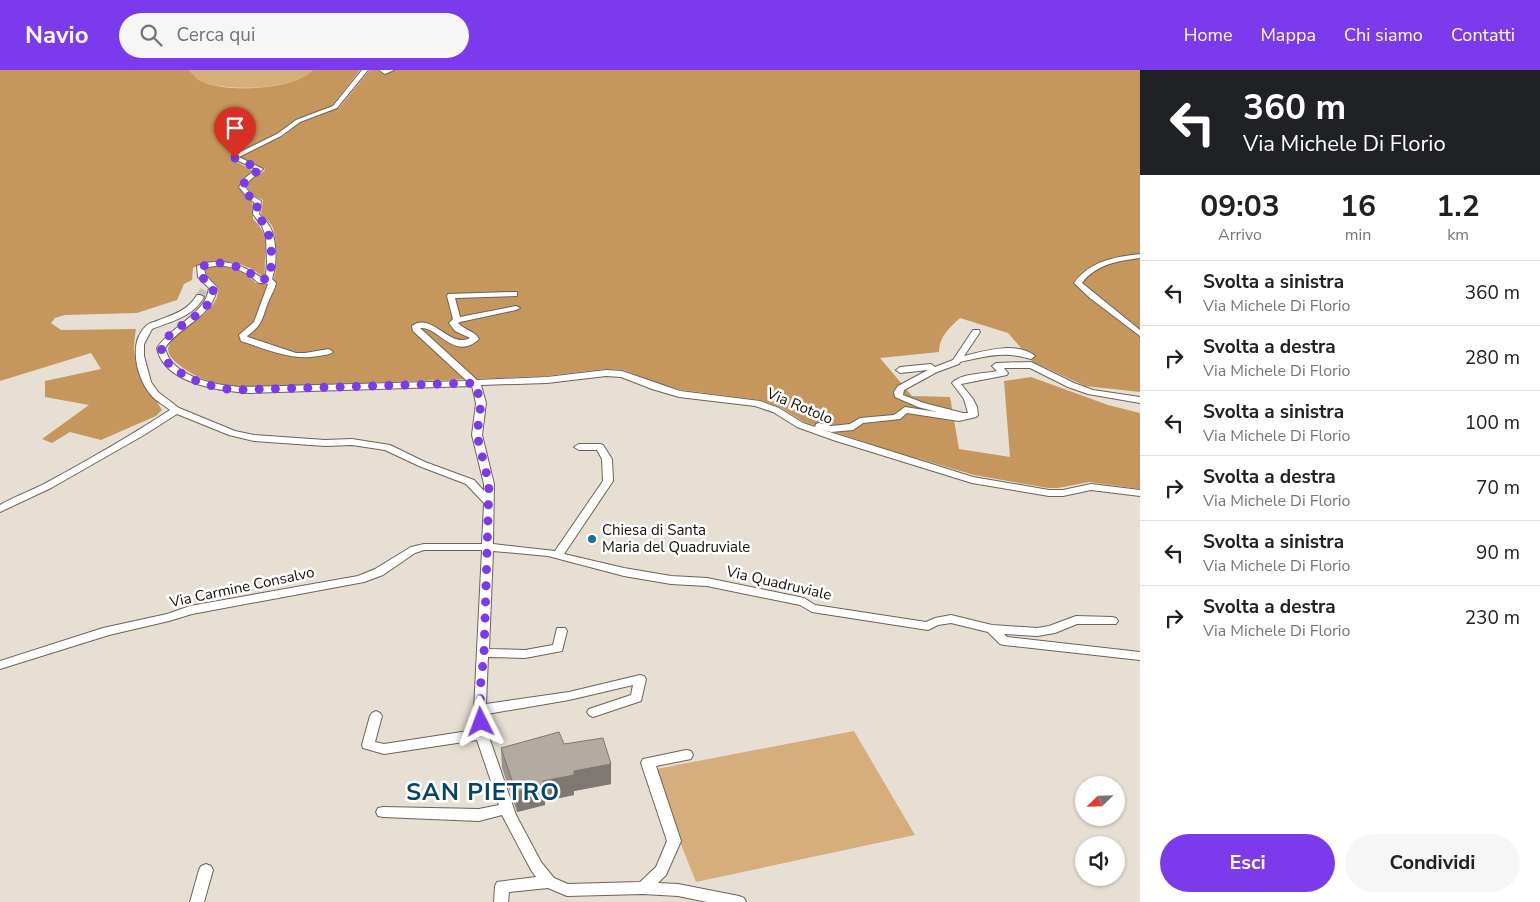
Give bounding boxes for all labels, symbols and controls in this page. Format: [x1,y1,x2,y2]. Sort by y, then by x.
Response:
search box [119,13,469,58]
text: Navio [25,19,89,51]
icon: search [137,21,165,49]
text: Cerca qui [177,22,255,48]
text: Home [1184,23,1232,47]
text: Mappa [1260,23,1316,47]
text: Chi siamo [1344,23,1423,47]
text: Contatti [1451,23,1515,47]
text: 360 m [1243,84,1346,131]
icon: left [1160,90,1225,155]
pin [214,107,256,158]
icon: arrive [221,114,249,142]
text: Via Michele Di Florio [1243,129,1446,159]
text: 09:03 [1200,186,1280,227]
text: 16 [1340,186,1376,227]
text: 1.2 [1436,186,1480,227]
text: Arrivo [1218,224,1262,246]
text: min [1345,224,1371,246]
text: km [1447,224,1469,246]
text: Svolta a sinistra [1203,269,1344,295]
icon: left [1160,279,1188,307]
text: 360 m [1465,280,1520,306]
text: Via Michele Di Florio [1203,295,1350,317]
text: Svolta a destra [1203,334,1336,360]
icon: right [1160,344,1188,372]
text: 280 m [1465,345,1520,371]
text: Via Michele Di Florio [1203,360,1350,382]
street label: Via Rotolo [763,383,836,429]
text: Svolta a sinistra [1203,399,1344,425]
icon: left [1160,409,1188,437]
text: 100 m [1465,410,1520,436]
text: Via Michele Di Florio [1203,425,1350,447]
text: Svolta a destra [1203,464,1336,490]
icon: right [1160,474,1188,502]
text: 70 m [1476,475,1520,501]
text: Via Michele Di Florio [1203,490,1350,512]
place label: Chiesa di Santa Maria del Quadruviale [602,520,750,557]
text: Svolta a sinistra [1203,529,1344,555]
marker: Chiesa di Santa Maria del Quadruviale [586,533,598,545]
icon: left [1160,539,1188,567]
text: 90 m [1476,540,1520,566]
text: Via Michele Di Florio [1203,555,1350,577]
street label: Via Quadruviale [723,561,834,605]
street label: Via Carmine Consalvo [167,562,316,612]
text: Svolta a destra [1203,594,1336,620]
icon: right [1160,604,1188,632]
text: 230 m [1465,605,1520,631]
text: Via Michele Di Florio [1203,620,1350,642]
position arrow [454,695,506,747]
district label: SAN PIETRO [406,776,560,808]
north arrow [1075,776,1125,826]
map controls [1075,776,1125,886]
button: Esci [1160,834,1335,892]
button: Condividi [1345,834,1520,892]
button: sound [1075,836,1125,886]

